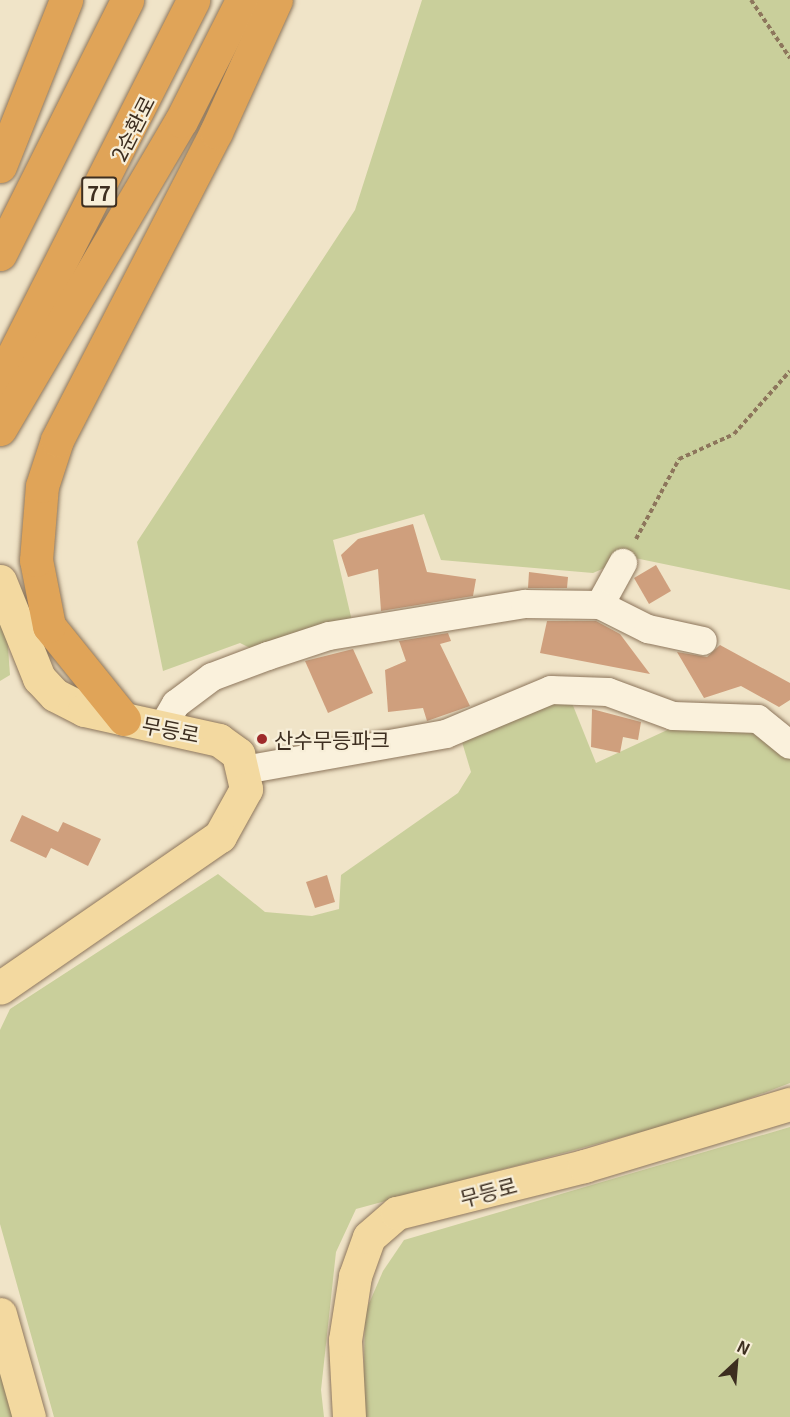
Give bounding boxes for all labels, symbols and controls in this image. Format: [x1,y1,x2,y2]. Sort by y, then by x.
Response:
street label: 2순환로 [105,91,159,165]
road number: 77 [81,175,117,209]
street label: 무등로 [140,711,202,747]
place label: 산수무등파크 [274,726,390,752]
marker: 산수무등파크 [255,732,269,746]
street label: 무등로 [457,1171,519,1211]
north arrow [706,1333,766,1393]
text: N [733,1333,755,1360]

